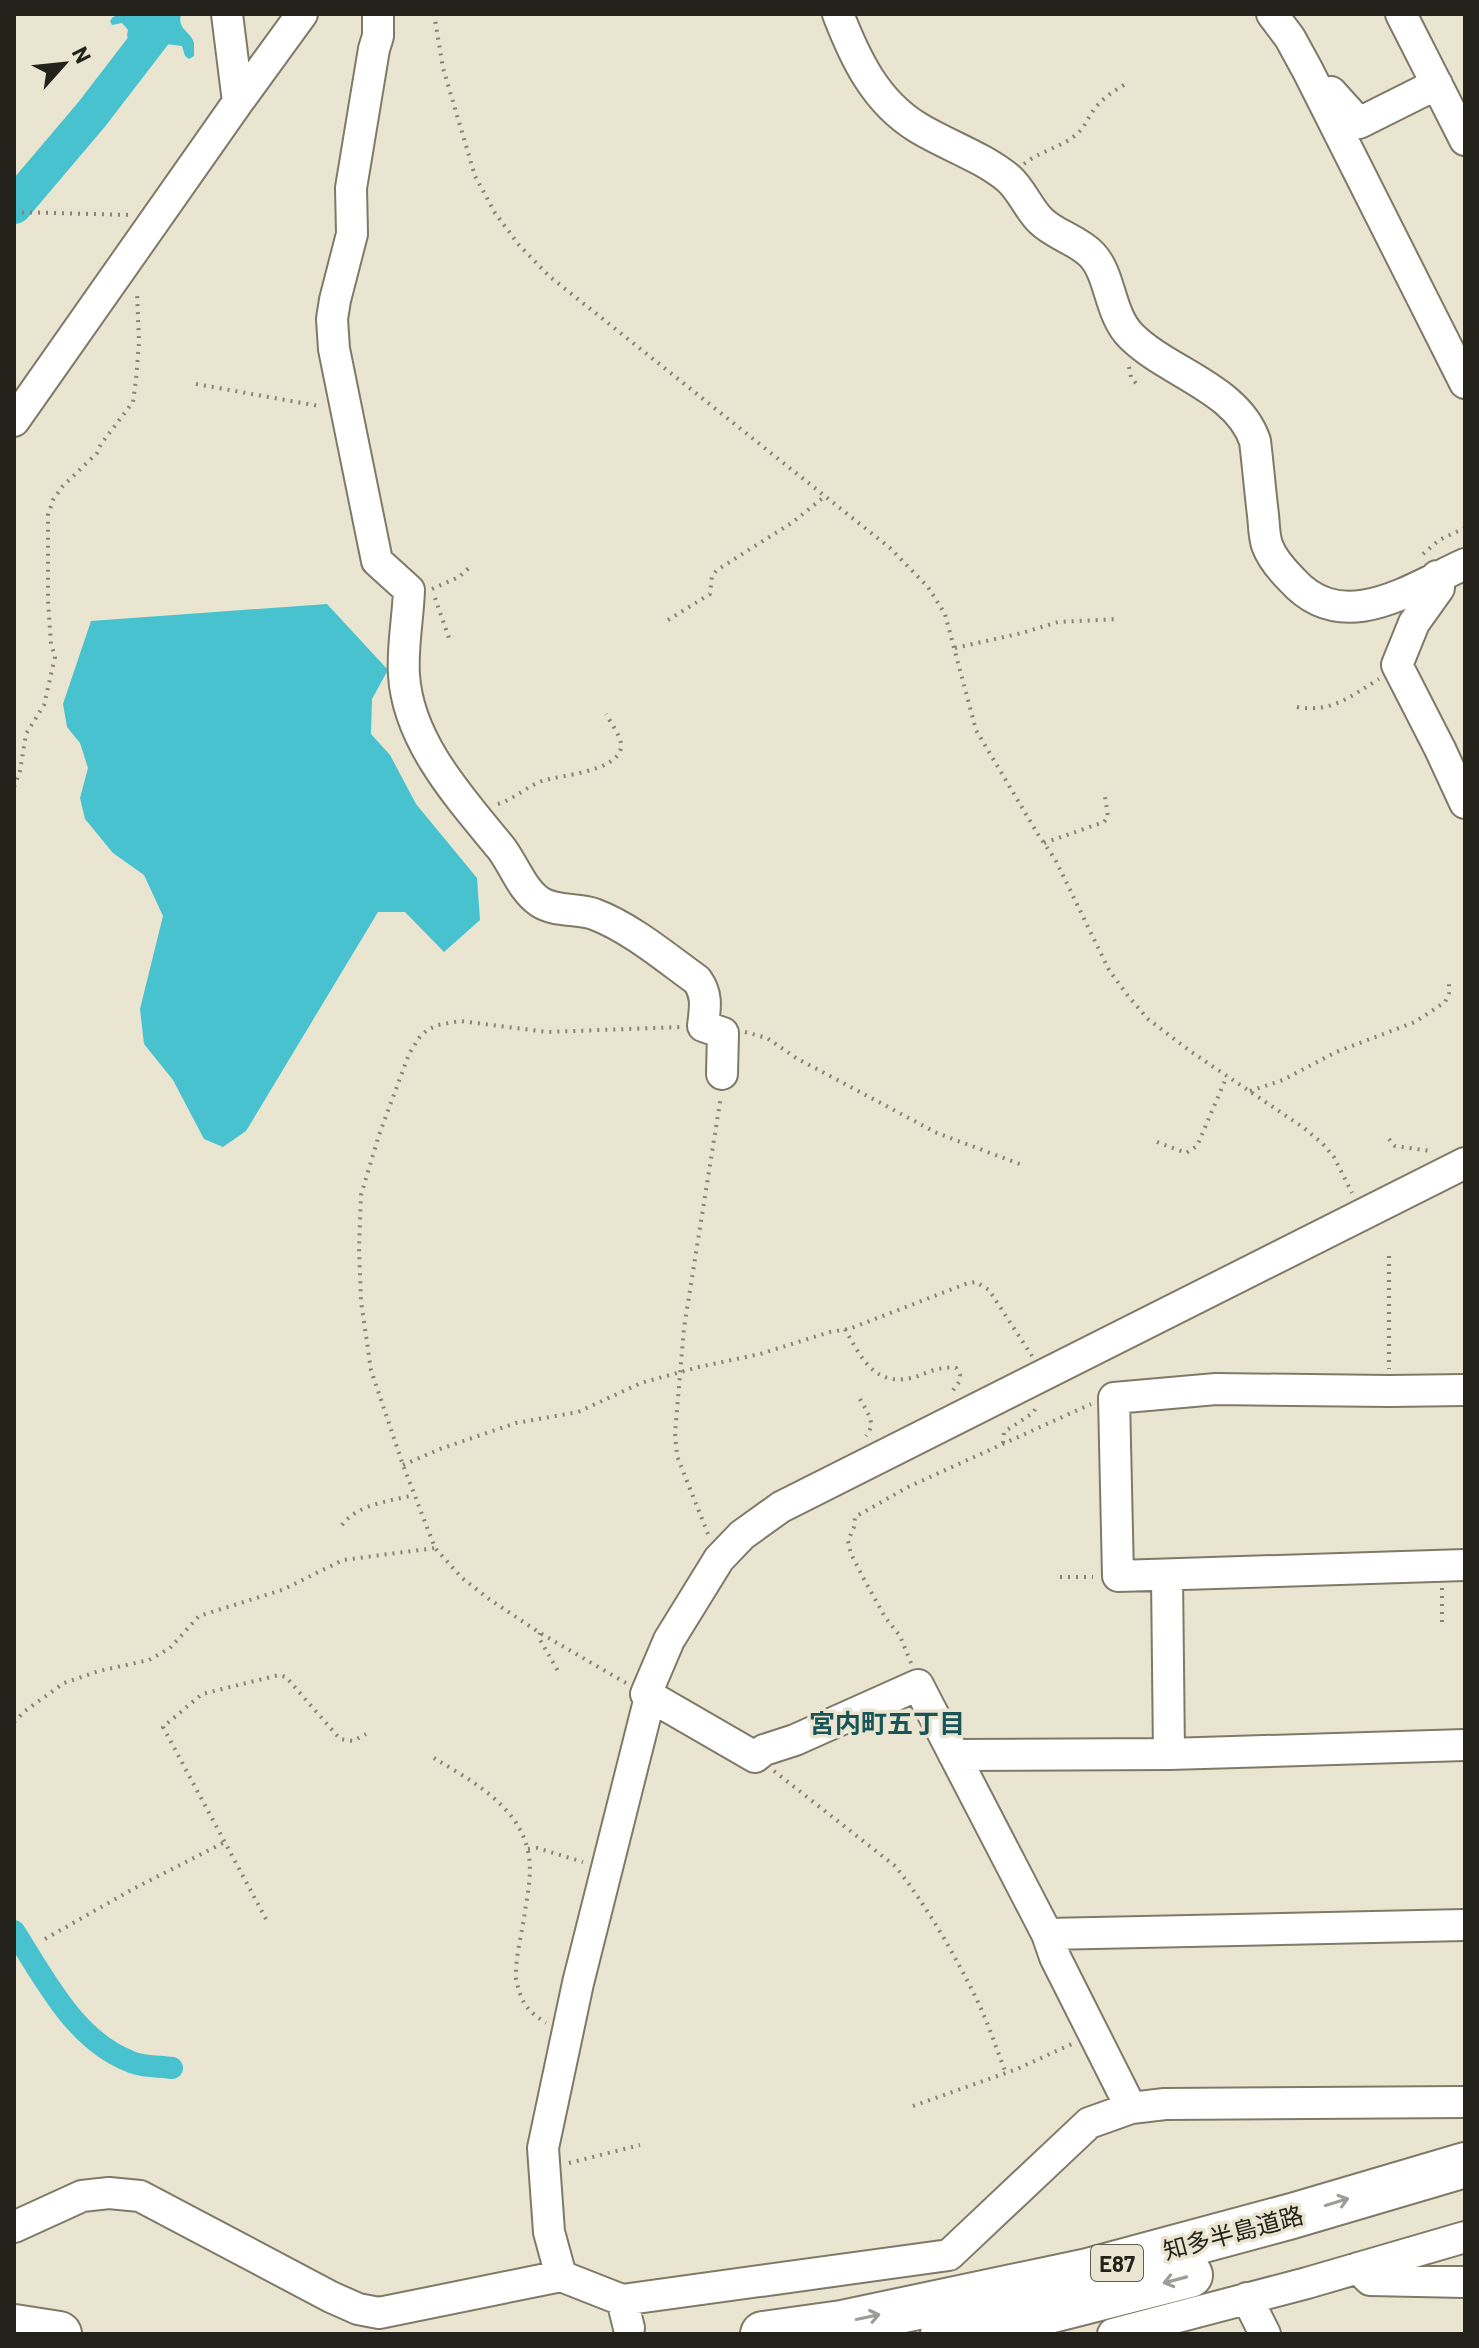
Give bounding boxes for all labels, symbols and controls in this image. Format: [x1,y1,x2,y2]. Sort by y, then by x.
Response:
north arrow [24,24,104,104]
text: N [68,42,98,67]
district label: 宮内町五丁目 [809,1707,965,1738]
one-way arrow [1324,2194,1350,2209]
street label: 知多半島道路 [1160,2199,1306,2265]
road number: E87 [1091,2245,1143,2281]
one-way arrow [1162,2273,1188,2288]
one-way arrow [854,2309,880,2324]

